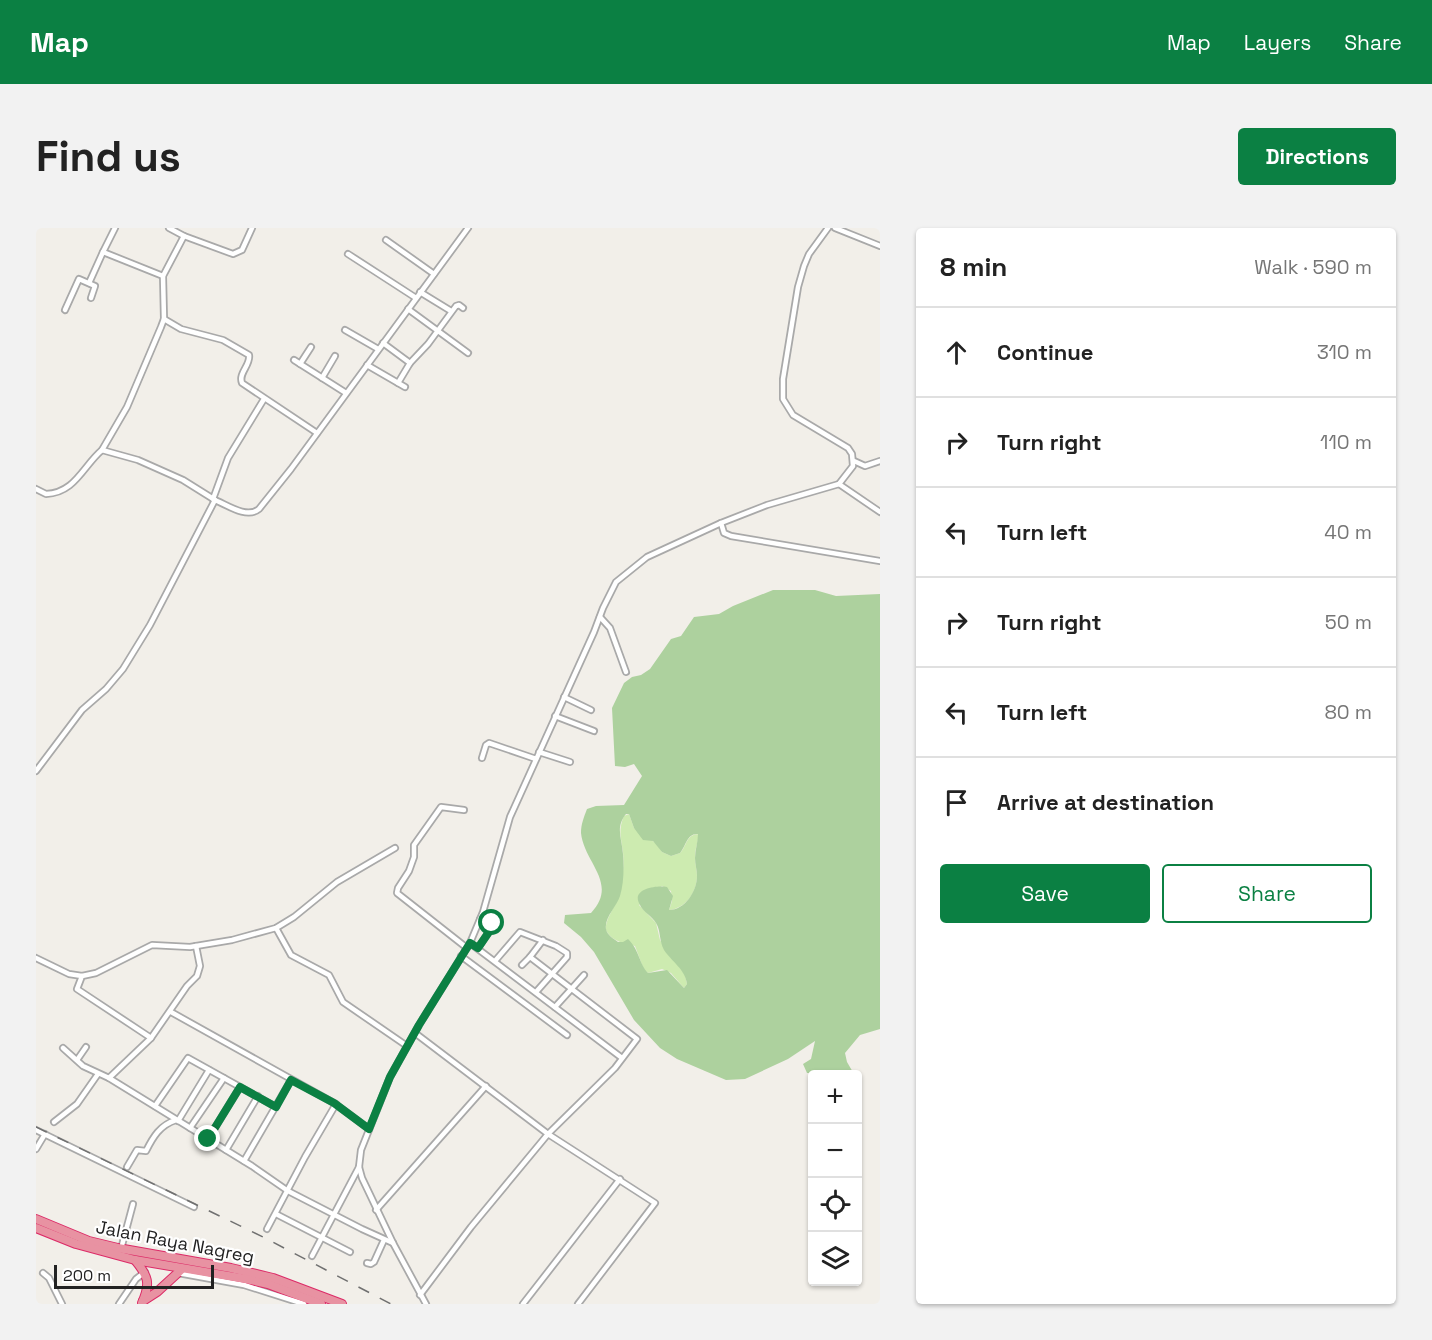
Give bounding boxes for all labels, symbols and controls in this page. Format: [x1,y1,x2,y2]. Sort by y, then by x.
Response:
text: Map [30,24,89,60]
text: Map [1167,29,1211,56]
text: Layers [1244,29,1311,56]
text: Share [1344,29,1402,56]
button: Directions [1238,128,1396,185]
text: Find us [36,130,181,183]
text: 8 min [940,250,1007,284]
text: Walk · 590 m [1254,254,1372,280]
icon: ahead [940,336,973,369]
text: Continue [997,338,1093,366]
text: 310 m [1317,339,1372,365]
icon: right [940,426,973,459]
text: Turn right [997,428,1102,456]
text: 110 m [1320,429,1372,455]
icon: left [940,516,973,549]
text: Turn left [997,518,1087,546]
text: 40 m [1324,519,1372,545]
icon: right [940,606,973,639]
text: Turn right [997,608,1102,636]
text: 50 m [1325,609,1372,635]
icon: left [940,696,973,729]
text: Turn left [997,698,1087,726]
text: 80 m [1324,699,1372,725]
icon: arrive [940,786,973,819]
text: Arrive at destination [997,788,1214,816]
button: Save [940,864,1150,923]
button: Share [1162,864,1372,923]
route start [478,909,504,935]
map controls [808,1070,862,1286]
button: + [808,1070,862,1124]
button: − [808,1124,862,1178]
route end [194,1125,220,1151]
button: locate [808,1178,862,1232]
street label: Jalan Raya Nagreg [94,1215,256,1268]
button: layers [808,1232,862,1286]
scale bar [54,1262,214,1290]
text: 200 m [63,1265,111,1286]

